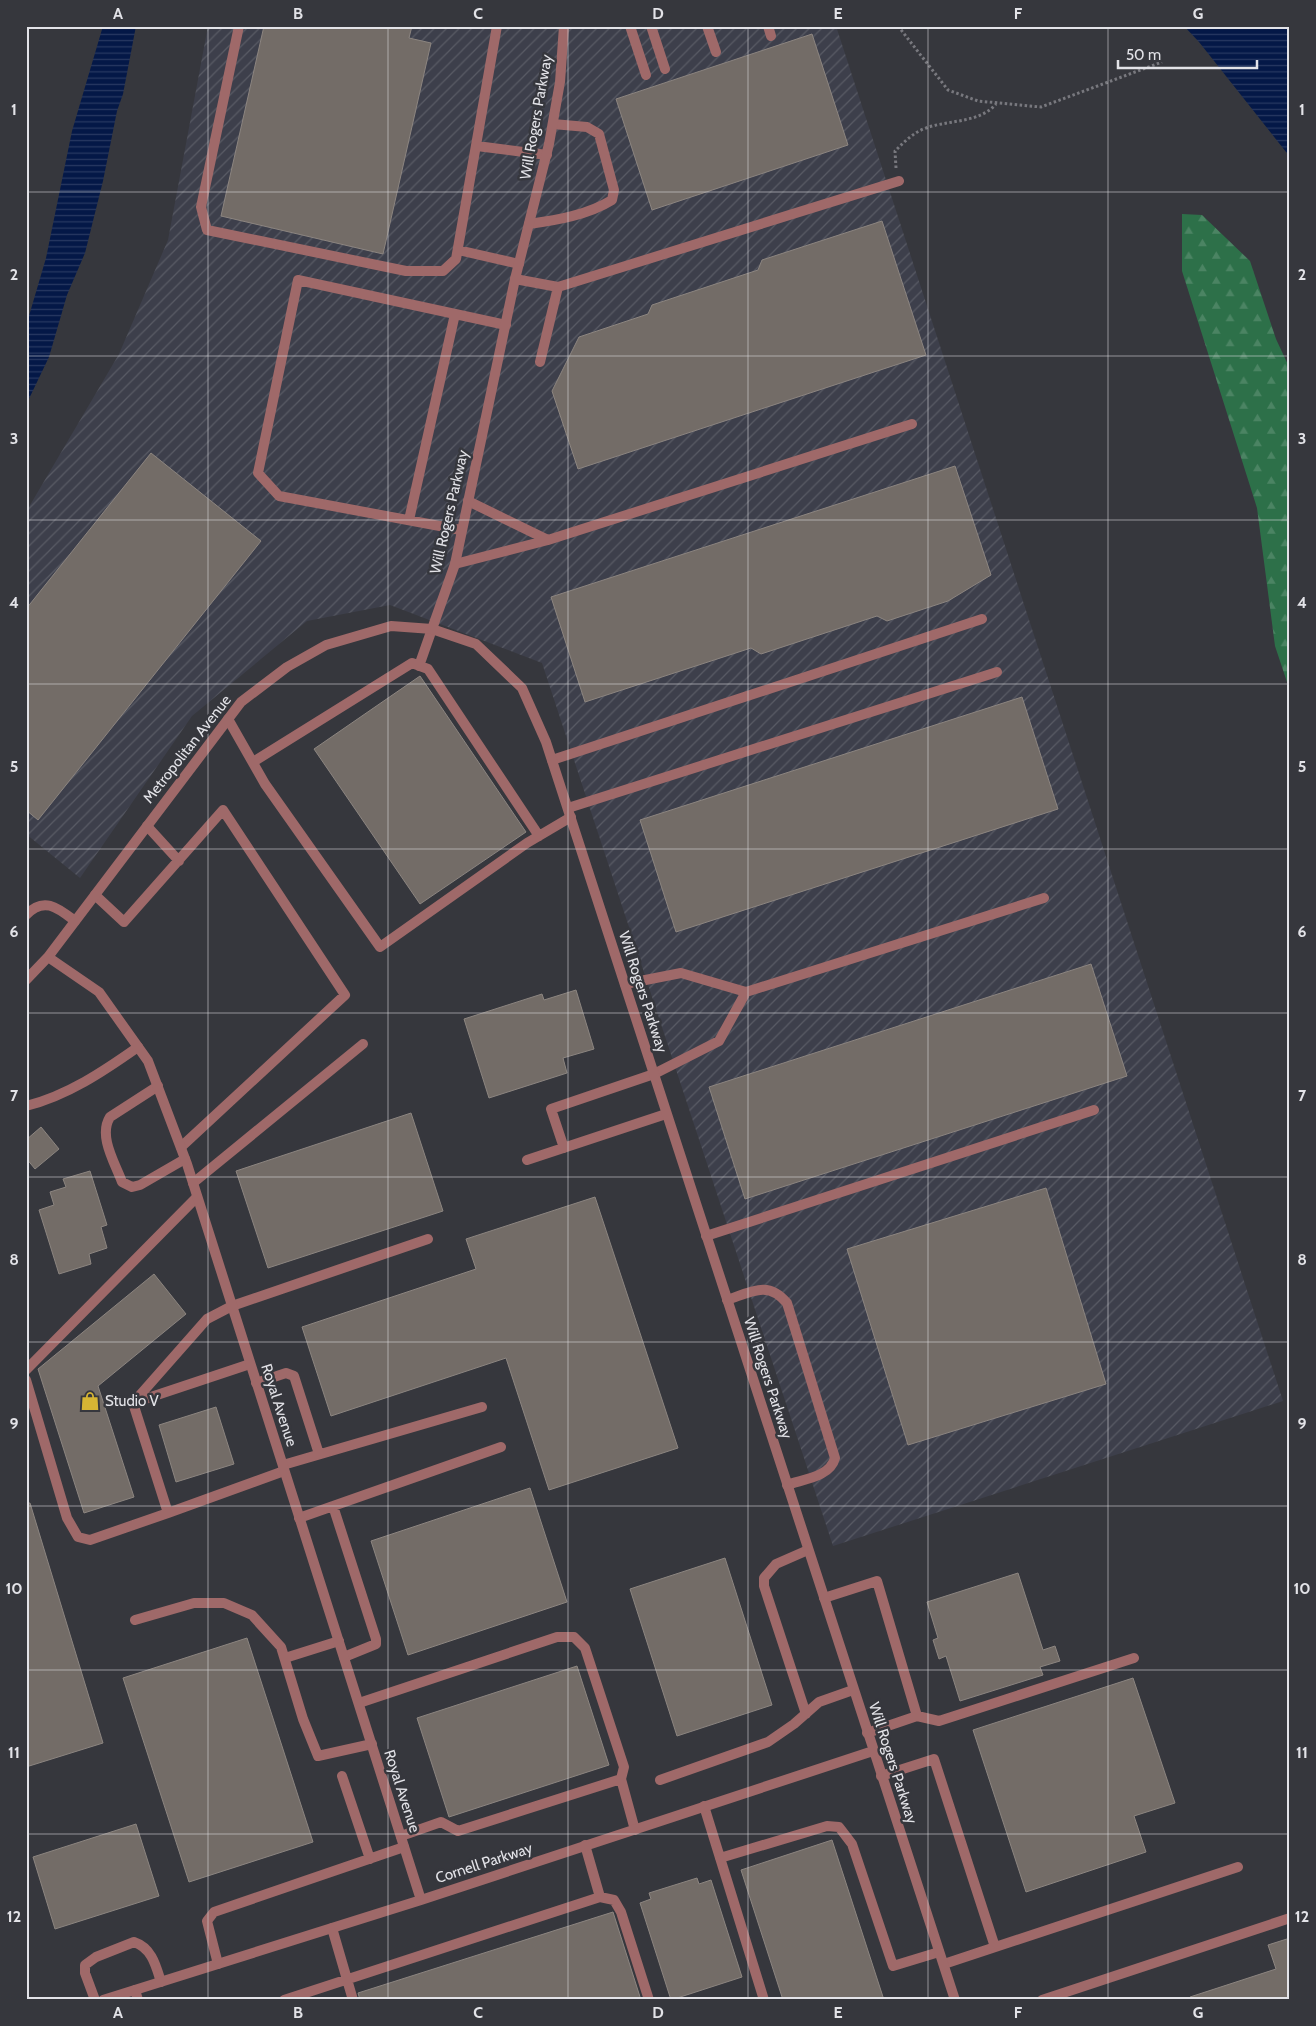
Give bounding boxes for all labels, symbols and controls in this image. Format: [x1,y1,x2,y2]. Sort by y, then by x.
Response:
text: A [113,4,123,23]
text: B [293,4,303,23]
text: C [473,4,483,23]
text: D [652,4,664,23]
text: E [833,4,843,23]
text: F [1014,4,1023,23]
text: G [1193,4,1203,23]
scale bar [1118,38,1257,70]
text: 50 m [1126,46,1161,64]
street label: Will Rogers Parkway [516,53,556,181]
text: 1 [11,100,17,119]
text: 1 [1299,100,1305,119]
text: 2 [10,265,18,284]
text: 2 [1298,265,1306,284]
text: 3 [10,429,18,448]
text: 3 [1298,429,1306,448]
street label: Will Rogers Parkway [426,448,472,576]
text: 4 [9,593,19,612]
text: 4 [1297,593,1307,612]
street label: Metropolitan Avenue [139,691,235,807]
text: 5 [10,757,18,776]
text: 5 [1298,757,1306,776]
text: 6 [10,922,19,941]
text: 6 [1298,922,1307,941]
street label: Will Rogers Parkway [615,929,671,1055]
text: 7 [10,1086,19,1105]
text: 7 [1298,1086,1307,1105]
text: 8 [9,1250,19,1269]
text: 8 [1297,1250,1307,1269]
street label: Will Rogers Parkway [740,1315,796,1441]
street label: Royal Avenue [257,1361,301,1449]
shop icon: Studio V [79,1390,101,1412]
place label: Studio V [105,1392,160,1410]
text: 9 [10,1414,19,1433]
text: 9 [1298,1414,1307,1433]
text: 10 [5,1579,23,1598]
text: 10 [1293,1579,1311,1598]
street label: Will Rogers Parkway [865,1700,921,1826]
text: 11 [8,1743,20,1762]
text: 11 [1296,1743,1308,1762]
street label: Royal Avenue [380,1747,424,1835]
street label: Cornell Parkway [433,1839,535,1887]
text: 12 [7,1907,21,1926]
text: 12 [1295,1907,1309,1926]
text: A [113,2003,123,2022]
text: B [293,2003,303,2022]
text: C [473,2003,483,2022]
text: D [652,2003,664,2022]
text: E [833,2003,843,2022]
text: F [1014,2003,1023,2022]
text: G [1193,2003,1203,2022]

